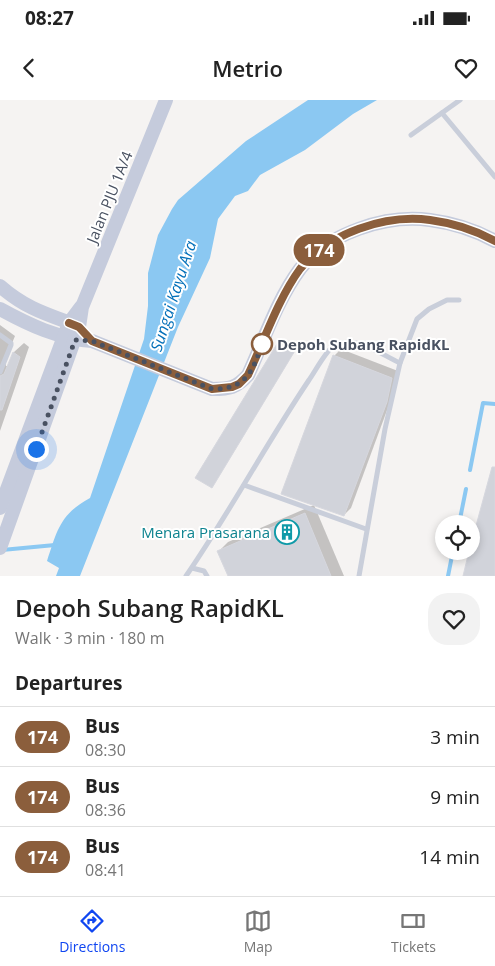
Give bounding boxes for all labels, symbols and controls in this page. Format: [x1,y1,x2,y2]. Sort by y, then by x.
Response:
text: 08:27 [25,5,74,31]
text: Metrio [212,53,283,83]
icon: back [15,54,43,82]
icon: heart [452,54,480,82]
street label: Jalan PJU 1A/4 [81,148,137,248]
line badge: 174 [290,234,348,266]
water label: Sungai Kayu Ara [145,238,201,354]
text: 174 [304,238,334,262]
marker: Depoh Subang RapidKL [251,333,273,355]
place label: Depoh Subang RapidKL [277,334,449,354]
your location [24,437,49,462]
map controls [435,515,480,560]
button: locate [435,515,480,560]
building icon: Menara Prasarana [274,519,300,545]
place label: Menara Prasarana [141,522,270,542]
text: Depoh Subang RapidKL [15,591,284,624]
button: heart [428,593,480,645]
text: Walk · 3 min · 180 m [15,627,165,649]
text: Departures [15,670,122,696]
text: Bus [85,713,120,739]
text: 3 min [430,724,480,750]
text: 174 [27,725,58,749]
text: 08:30 [85,739,126,761]
text: Bus [85,773,120,799]
text: 9 min [430,784,480,810]
text: 174 [27,785,58,809]
text: 08:36 [85,799,126,821]
text: Bus [85,833,120,859]
text: 14 min [419,844,480,870]
text: 174 [27,845,58,869]
text: 08:41 [85,859,126,881]
tab: Directions [59,907,125,956]
tab: Map [244,907,273,956]
tab: Tickets [391,907,436,956]

